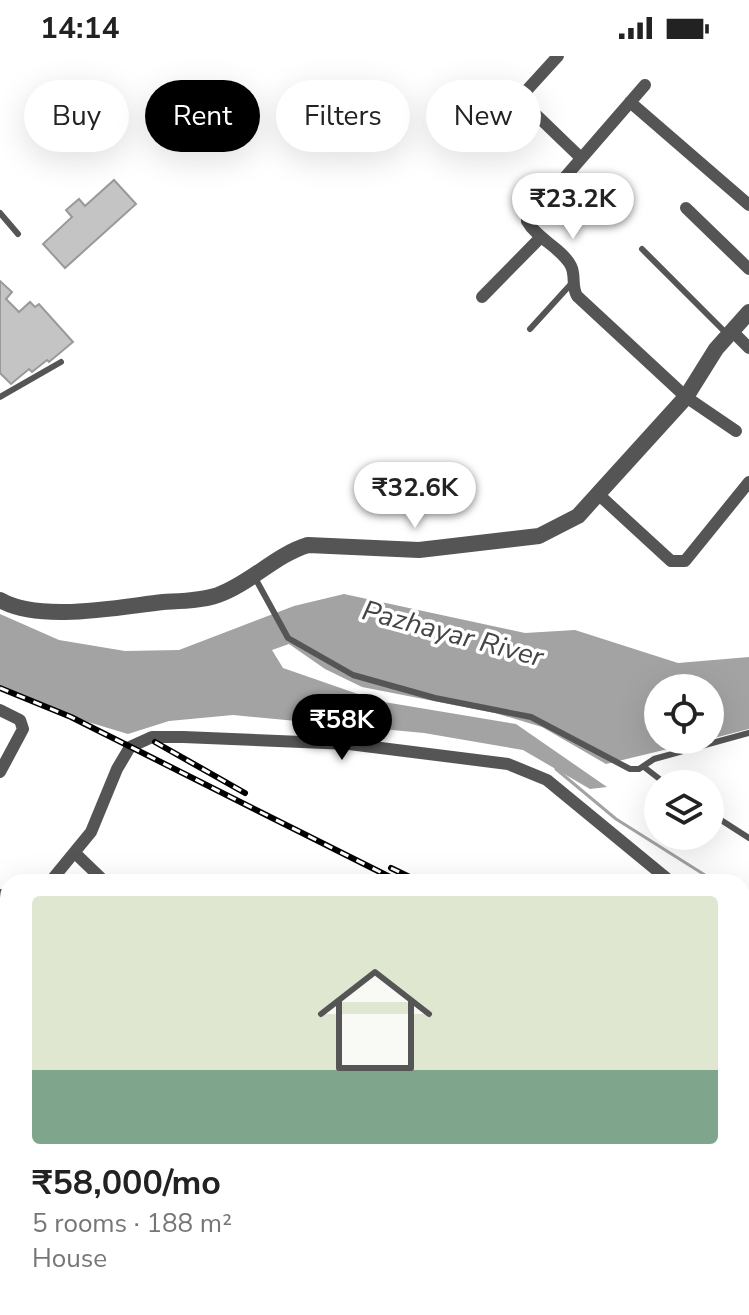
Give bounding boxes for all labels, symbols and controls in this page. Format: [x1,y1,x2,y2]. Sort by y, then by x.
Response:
text: 14:14 [40,8,119,49]
chip: Buy [24,80,129,152]
chip: Rent [145,80,260,152]
chip: Filters [276,80,410,152]
chip: New [426,80,541,152]
pin: ₹23.2K [508,173,638,241]
text: ₹23.2K [530,181,616,216]
pin: ₹32.6K [350,462,480,530]
text: ₹32.6K [372,470,458,505]
water label: Pazhayar River [358,592,548,677]
map controls [644,674,724,850]
button: locate [644,674,724,754]
pin: ₹58K [295,694,389,762]
text: ₹58K [310,702,374,737]
button: layers [644,770,724,850]
icon: home [303,948,447,1092]
text: ₹58,000/mo [32,1160,221,1206]
text: 5 rooms · 188 m² [32,1206,232,1241]
text: House [32,1241,107,1276]

